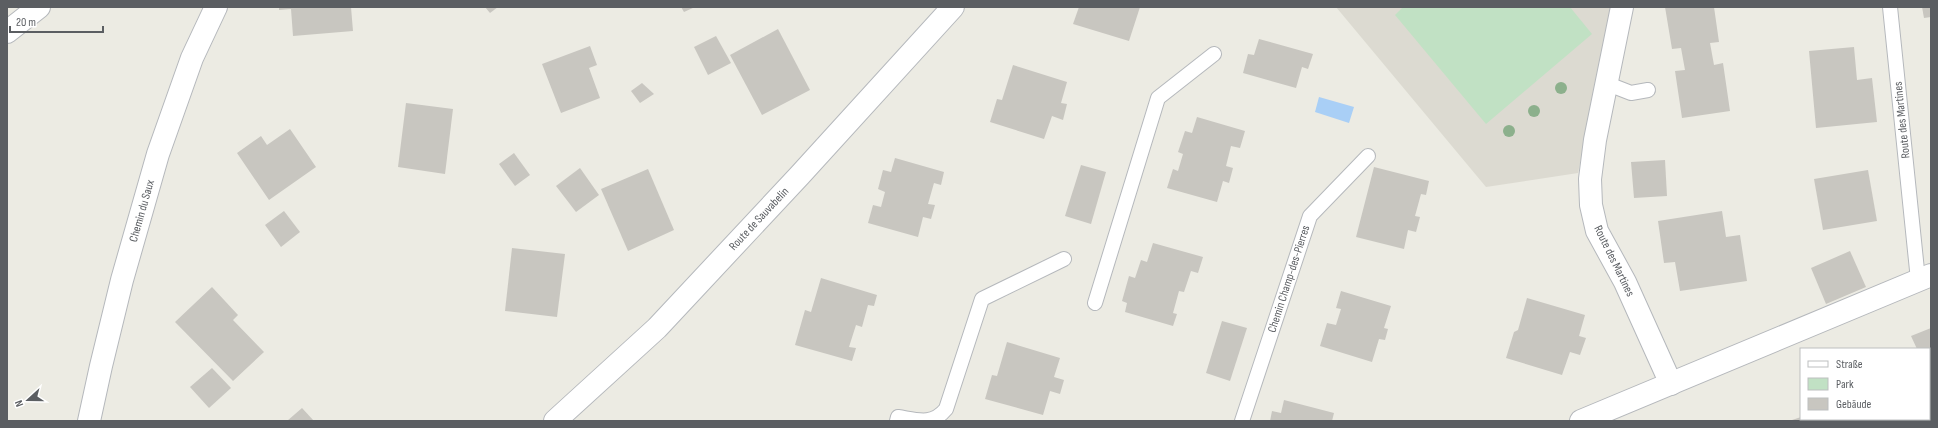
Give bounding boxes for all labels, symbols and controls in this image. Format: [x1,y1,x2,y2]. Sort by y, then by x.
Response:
scale bar [10,8,103,34]
text: 20 m [16,15,36,30]
street label: Route des Martines [1891,81,1913,159]
street label: Chemin du Saux [126,178,158,244]
street label: Route de Sauvabelin [726,184,792,254]
street label: Chemin Champ-des-Pierres [1265,223,1313,335]
street label: Route des Martines [1590,223,1638,299]
legend [1800,348,1930,420]
text: Straße [1836,357,1863,372]
text: Park [1836,377,1854,392]
north arrow [8,380,48,420]
text: Gebäude [1836,397,1871,412]
text: N [12,398,26,408]

